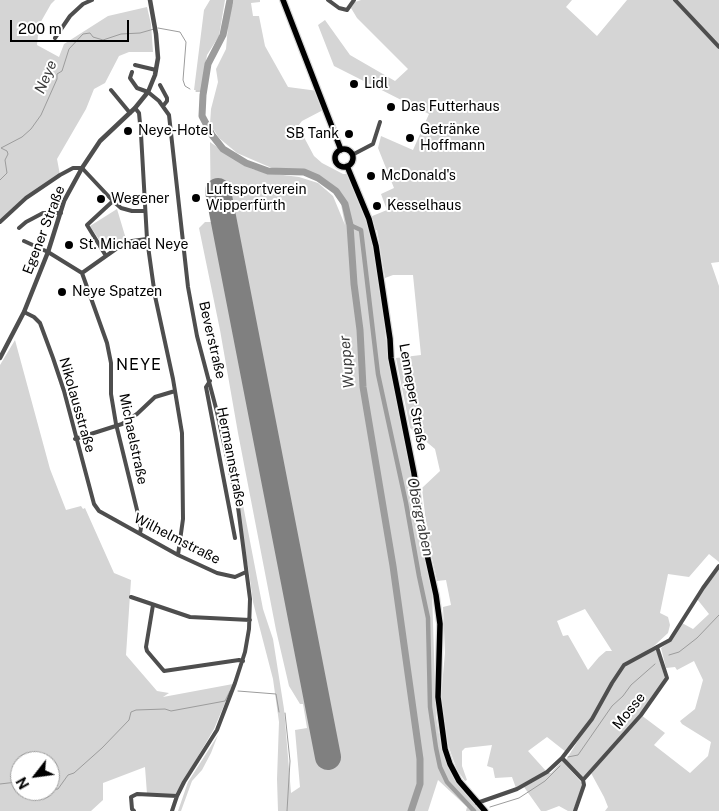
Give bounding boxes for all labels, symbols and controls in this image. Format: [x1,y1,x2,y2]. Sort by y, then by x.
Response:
scale bar [12,10,131,42]
text: 200 m [18,20,62,37]
water label: Neye [31,58,61,96]
place label: Lidl [364,76,388,92]
marker: Lidl [348,78,360,90]
place label: Das Futterhaus [401,99,500,115]
marker: Das Futterhaus [385,101,397,113]
place label: Getränke Hoffmann [420,122,485,154]
place label: Neye-Hotel [138,123,213,139]
marker: Neye-Hotel [122,125,134,137]
place label: SB Tank [286,126,339,142]
marker: SB Tank [343,128,355,140]
marker: Getränke Hoffmann [404,132,416,144]
place label: McDonald's [381,168,456,184]
marker: McDonald's [365,170,377,182]
place label: Luftsportverein Wipperfürth [206,182,307,214]
street label: Egener Straße [19,183,69,277]
place label: Wegener [111,191,169,207]
marker: Luftsportverein Wipperfürth [190,192,202,204]
marker: Wegener [95,193,107,205]
place label: Kesselhaus [387,198,461,214]
marker: Kesselhaus [371,200,383,212]
place label: St. Michael Neye [79,237,188,253]
marker: St. Michael Neye [63,239,75,251]
place label: Neye Spatzen [72,284,162,300]
marker: Neye Spatzen [56,286,68,298]
street label: Beverstraße [195,300,229,380]
water label: Wupper [336,335,358,389]
street label: Lenneper Straße [395,342,431,452]
street label: Nikolausstraße [55,355,99,455]
district label: NEYE [116,355,162,375]
street label: Michaelstraße [115,392,151,486]
street label: Hermannstraße [213,406,249,508]
water label: Obergraben [403,476,437,558]
street label: Wilhelmstraße [131,510,223,568]
street label: Mosse [609,689,649,733]
north arrow [10,751,60,801]
text: N [13,774,33,792]

